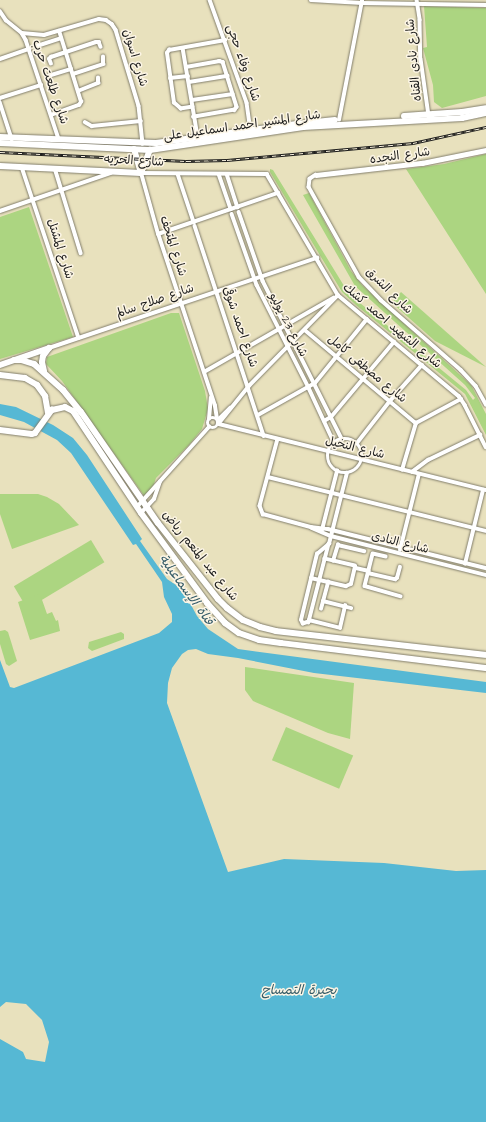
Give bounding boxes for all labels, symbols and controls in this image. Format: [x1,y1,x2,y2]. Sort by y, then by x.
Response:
street label: شارع نادى القناه [403,18,425,102]
street label: شارع وفاء حجى [223,23,263,103]
street label: شارع اسوان [119,28,151,88]
street label: شارع طلعت حرب [29,38,71,126]
street label: شارع المشير احمد اسماعيل على [163,108,321,144]
street label: شارع النجده [369,145,431,167]
street label: شارع الحريه [104,152,164,170]
street label: شارع المتحف [156,214,190,278]
street label: شارع المشتل [44,217,76,281]
street label: شارع الشرق [363,265,415,317]
street label: شارع الشهيد احمد كشك [340,280,444,372]
street label: شارع صلاح سالم [114,281,196,321]
street label: شارع احمد شوقى [219,285,261,369]
street label: شارع 23 يوليو [266,291,310,359]
street label: شارع مصطفى كامل [325,332,409,406]
street label: شارع النخيل [324,434,386,462]
street label: شارع عبد المنعم رياض [159,508,241,604]
street label: شارع النادى [370,529,430,557]
water label: قناة الإسماعيلية [155,552,217,628]
water label: بحيرة التمساح [262,982,336,998]

